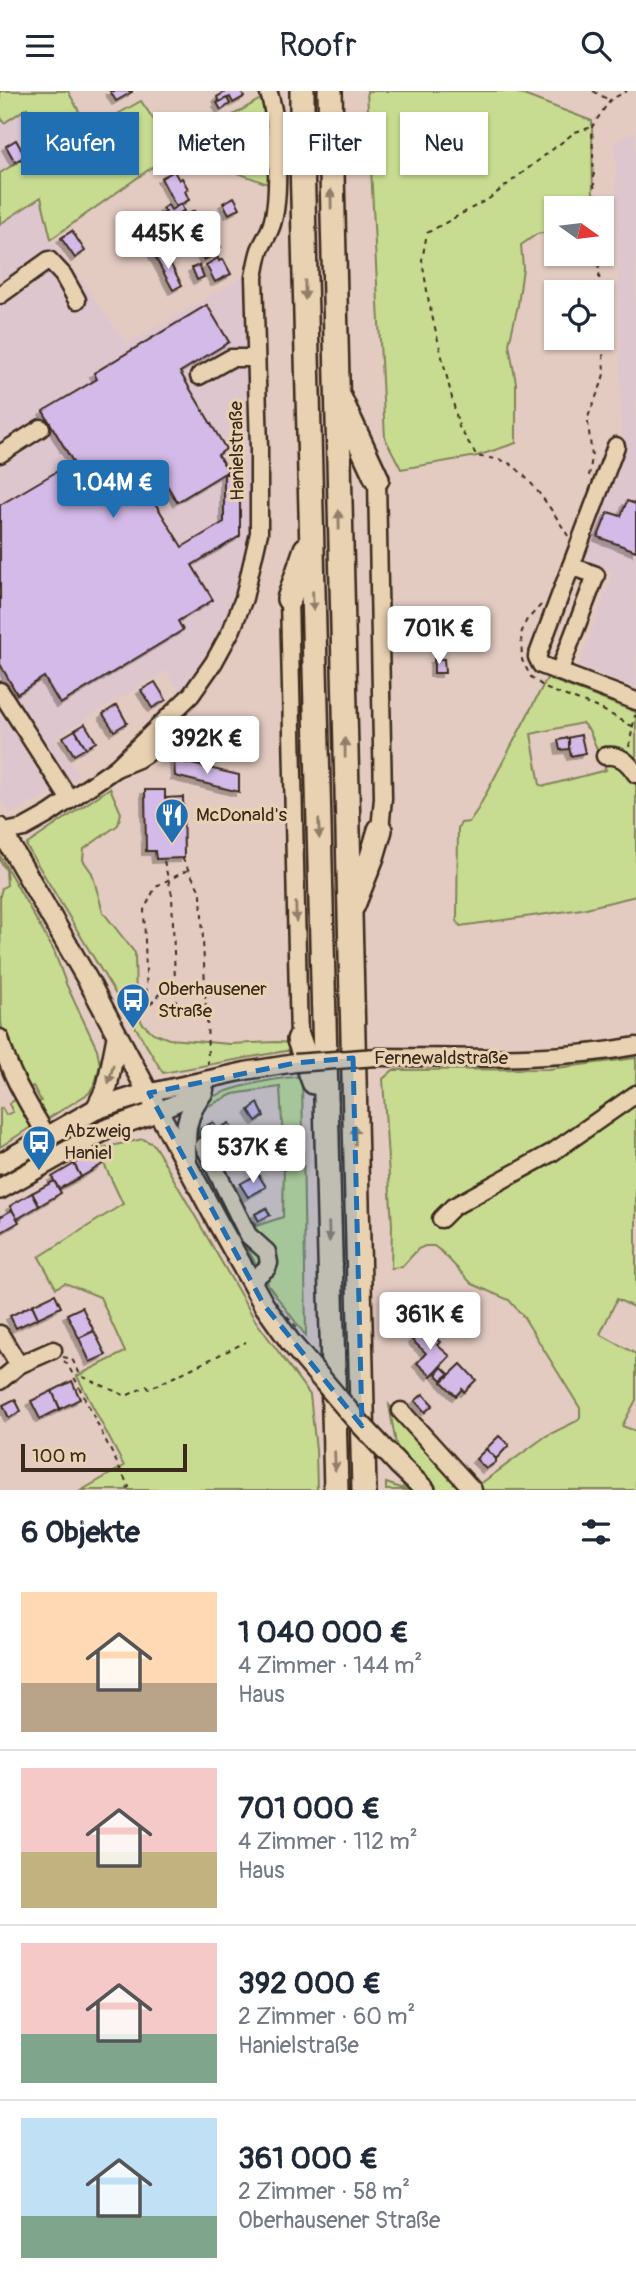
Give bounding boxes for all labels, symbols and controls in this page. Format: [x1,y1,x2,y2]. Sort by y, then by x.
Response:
text: Roofr [279,26,357,66]
icon: menu [21,27,59,65]
icon: search [577,27,615,65]
chip: Kaufen [21,112,139,175]
chip: Mieten [153,112,269,175]
chip: Filter [283,112,386,175]
chip: Neu [400,112,488,175]
one-way arrow [326,188,337,210]
north arrow [544,196,614,266]
map controls [544,196,614,350]
pin: 445K € [111,211,225,271]
text: 445K € [131,219,205,248]
one-way arrow [299,279,311,301]
button: locate [544,280,614,350]
street label: Hanielstraße [224,400,250,501]
pin: 1.04M € [48,461,178,520]
text: 1.04M € [73,468,153,497]
one-way arrow [333,509,345,531]
one-way arrow [307,591,319,613]
pin: 701K € [382,607,496,666]
text: 701K € [404,614,474,643]
pin: 392K € [150,717,264,776]
text: 392K € [171,724,243,753]
one-way arrow [339,737,351,759]
restaurant icon: McDonald's [153,796,191,845]
place label: McDonald's [196,803,287,827]
one-way arrow [313,818,325,840]
one-way arrow [291,902,302,924]
place label: Oberhausener Straße [158,977,267,1023]
bus stop icon: Oberhausener Straße [114,981,152,1030]
street label: Fernewaldstraße [374,1046,509,1070]
one-way arrow [105,1063,116,1085]
place label: Abzweig Haniel [64,1119,131,1165]
bus stop icon: Abzweig Haniel [20,1123,58,1172]
one-way arrow [349,1124,361,1146]
pin: 537K € [196,1125,310,1185]
text: 537K € [217,1133,289,1162]
one-way arrow [324,1222,335,1244]
pin: 361K € [373,1293,487,1352]
text: 361K € [395,1300,465,1329]
scale bar [21,1441,187,1473]
text: 100 m [32,1444,86,1468]
one-way arrow [329,1450,340,1472]
icon: filters [577,1513,615,1551]
text: 6 Objekte [21,1514,140,1551]
text: 1 040 000 € [238,1614,409,1651]
icon: home [77,1620,161,1704]
text: 4 Zimmer · 144 m² [238,1651,422,1680]
text: Haus [238,1680,285,1709]
text: 701 000 € [238,1790,380,1827]
icon: home [77,1796,161,1880]
text: 4 Zimmer · 112 m² [238,1827,418,1856]
text: Haus [238,1856,285,1885]
text: 392 000 € [238,1965,381,2002]
icon: home [77,1971,161,2055]
text: 2 Zimmer · 60 m² [238,2002,415,2031]
text: Hanielstraße [238,2031,359,2060]
text: 361 000 € [238,2140,378,2177]
icon: home [77,2146,161,2230]
text: 2 Zimmer · 58 m² [238,2177,410,2206]
text: Oberhausener Straße [238,2206,440,2235]

